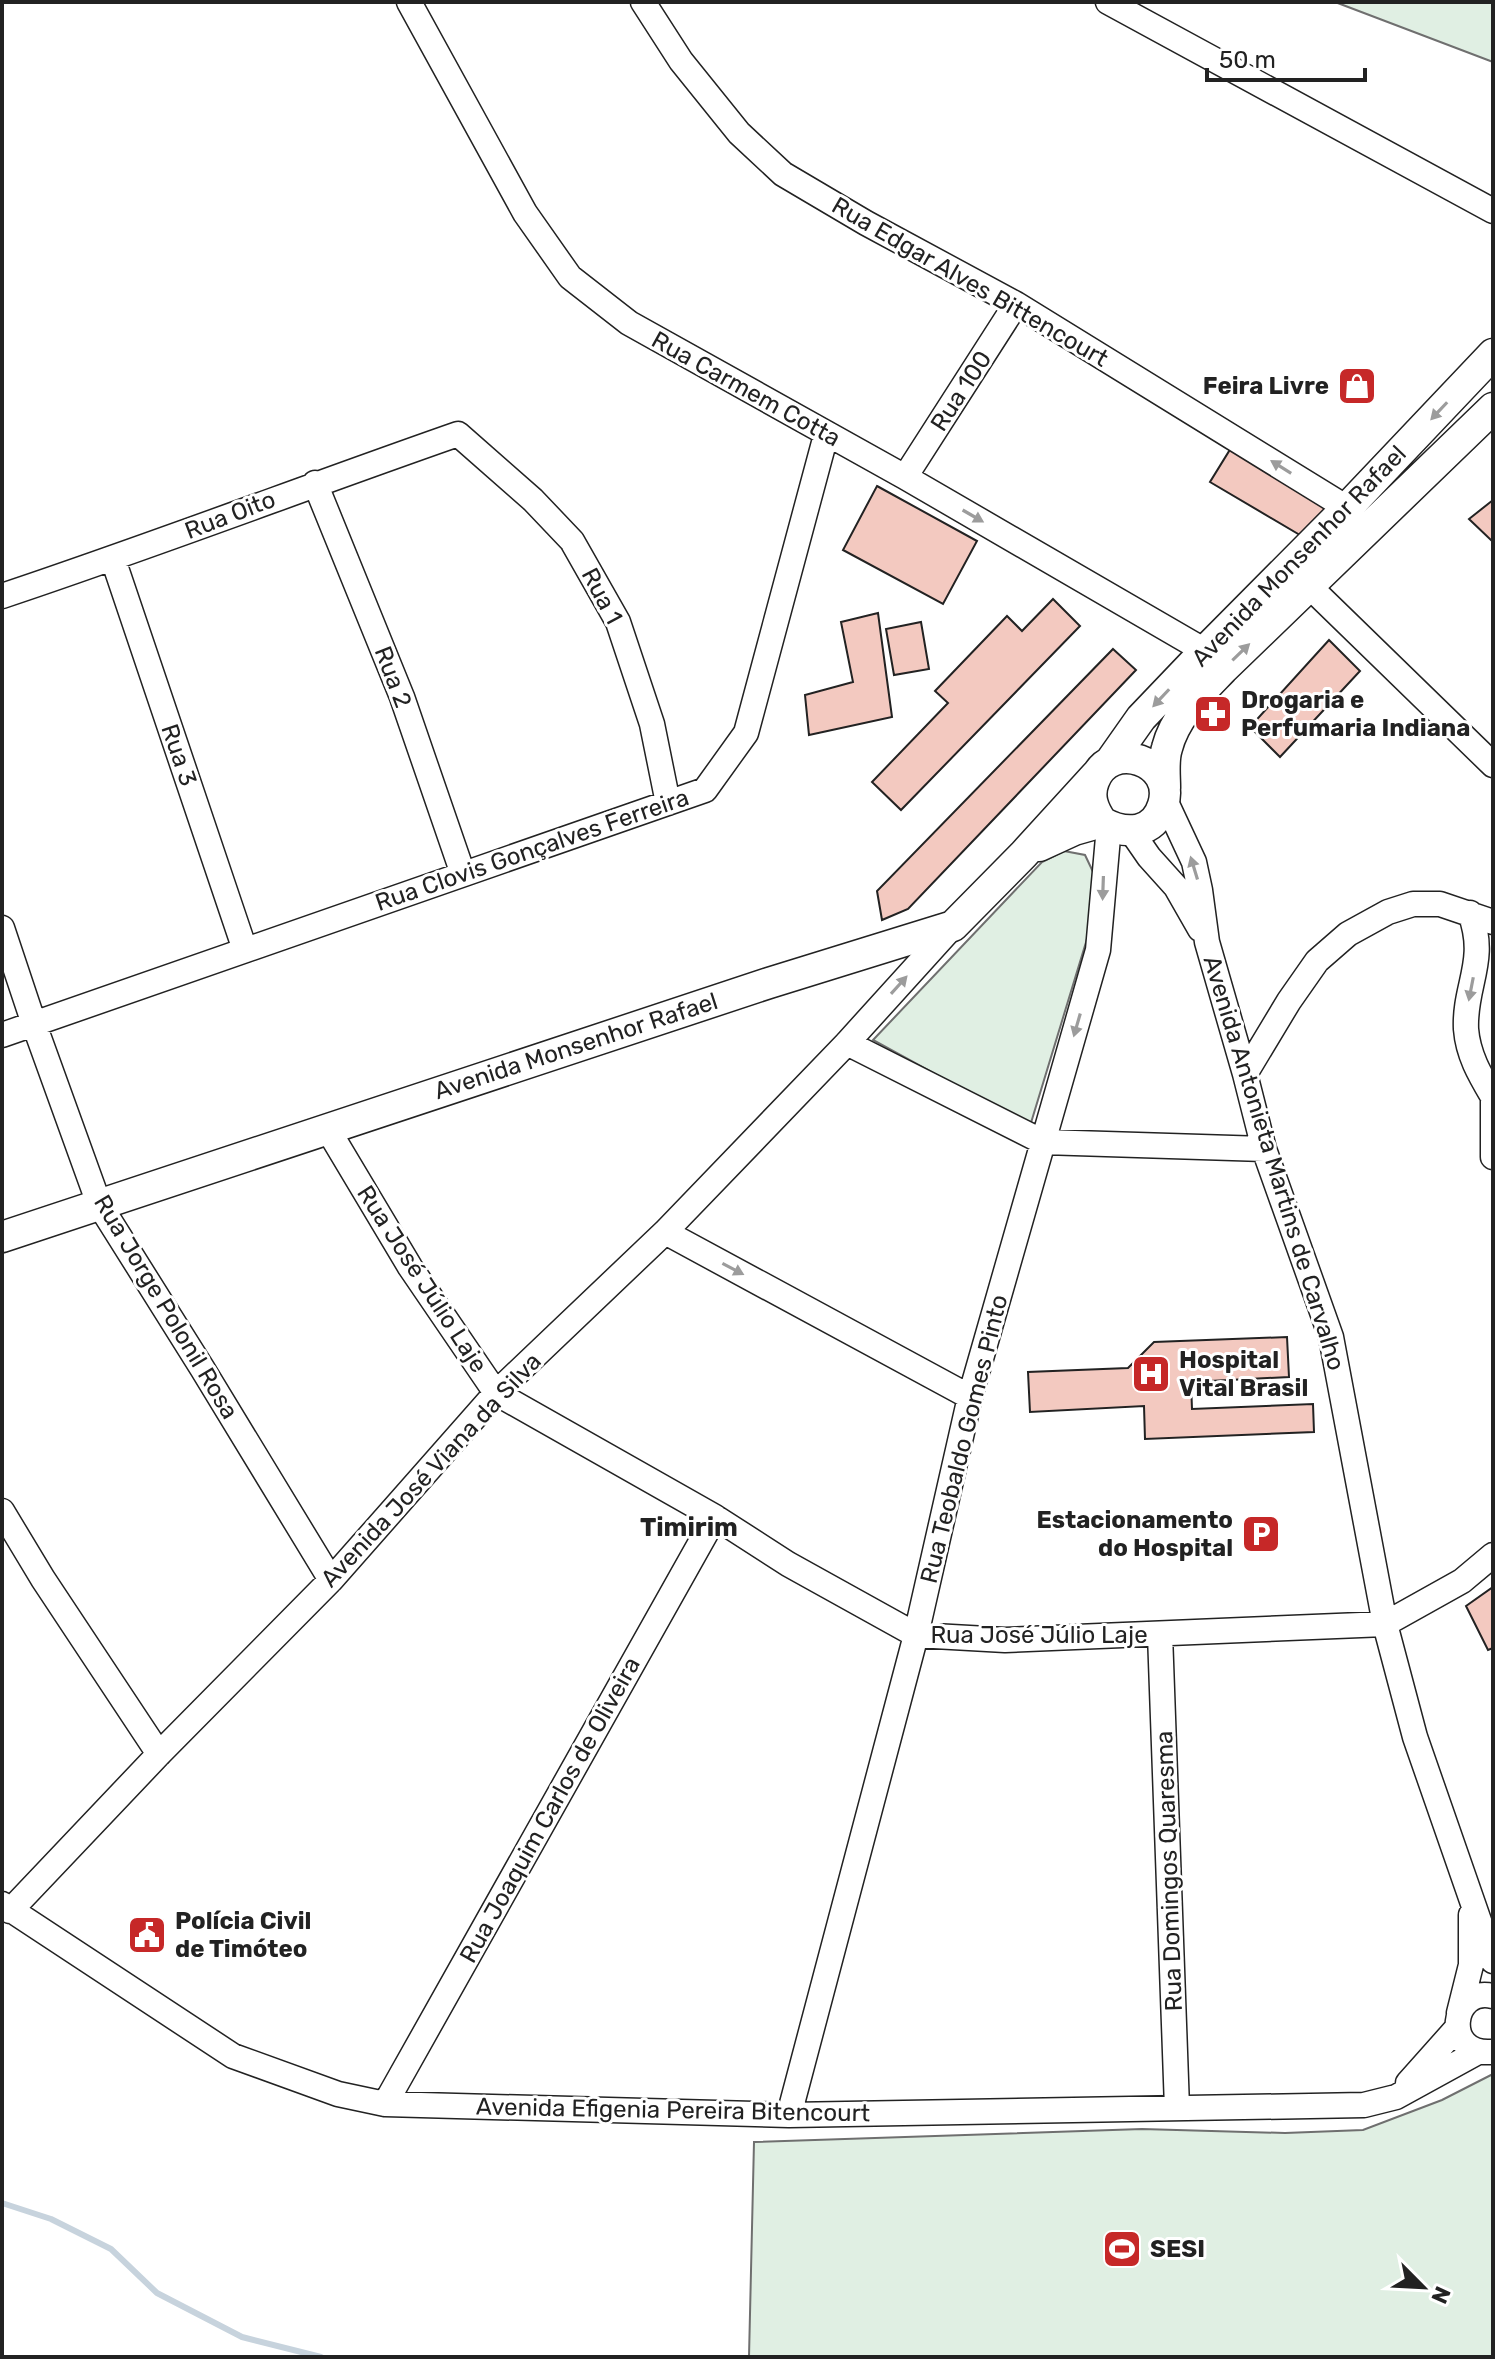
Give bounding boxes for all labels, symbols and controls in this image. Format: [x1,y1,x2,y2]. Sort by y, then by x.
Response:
scale bar [1207,32,1365,82]
text: 50 m [1219,46,1276,74]
street label: Rua Edgar Alves Bittencourt [827,191,1113,373]
street label: Rua Carmem Cotta [647,326,845,452]
street label: Rua 100 [925,346,997,436]
shop icon: Feira Livre [1336,365,1378,407]
place label: Feira Livre [1203,372,1329,400]
one-way arrow [1431,401,1449,420]
street label: Avenida Monsenhor Rafael [1186,440,1412,672]
one-way arrow [1270,460,1292,474]
street label: Rua Oito [181,485,279,545]
one-way arrow [961,509,984,523]
street label: Rua 1 [576,563,628,629]
street label: Rua 2 [369,642,417,712]
one-way arrow [1231,644,1250,662]
place label: Drogaria e Perfumaria Indiana [1241,686,1470,742]
one-way arrow [1152,688,1170,707]
pharmacy icon: Drogaria e Perfumaria Indiana [1192,693,1234,735]
street label: Rua 3 [155,720,203,790]
street label: Rua Clovis Gonçalves Ferreira [372,783,692,917]
one-way arrow [1187,856,1200,880]
one-way arrow [1097,876,1110,901]
street label: Avenida Antonieta Martins de Carvalho [1197,952,1351,1374]
one-way arrow [890,976,908,995]
one-way arrow [1465,977,1477,1002]
street label: Avenida Monsenhor Rafael [431,987,721,1105]
one-way arrow [1070,1014,1083,1038]
street label: Rua José Júlio Laje [351,1180,493,1378]
street label: Rua Jorge Polonil Rosa [88,1190,244,1424]
one-way arrow [722,1261,744,1275]
street label: Rua Teobaldo Gomes Pinto [915,1292,1013,1586]
place label: Hospital Vital Brasil [1179,1346,1308,1402]
street label: Avenida José Viana da Silva [315,1347,547,1593]
hospital icon: Hospital Vital Brasil [1130,1353,1172,1395]
place label: Estacionamento do Hospital [1036,1506,1233,1562]
district label: Timirim [640,1512,738,1543]
parking icon: Estacionamento do Hospital [1240,1513,1282,1555]
street label: Rua José Júlio Laje [930,1621,1148,1649]
street label: Rua Joaquim Carlos de Oliveira [454,1652,646,1968]
street label: Rua Domingos Quaresma [1150,1730,1188,2012]
place label: Polícia Civil de Timóteo [175,1907,311,1963]
public building icon: Polícia Civil de Timóteo [126,1914,168,1956]
street label: Avenida Efigenia Pereira Bitencourt [476,2093,870,2127]
sports icon: SESI [1101,2228,1143,2270]
place label: SESI [1150,2235,1205,2263]
north arrow [1383,2247,1463,2327]
text: N [1425,2282,1456,2308]

